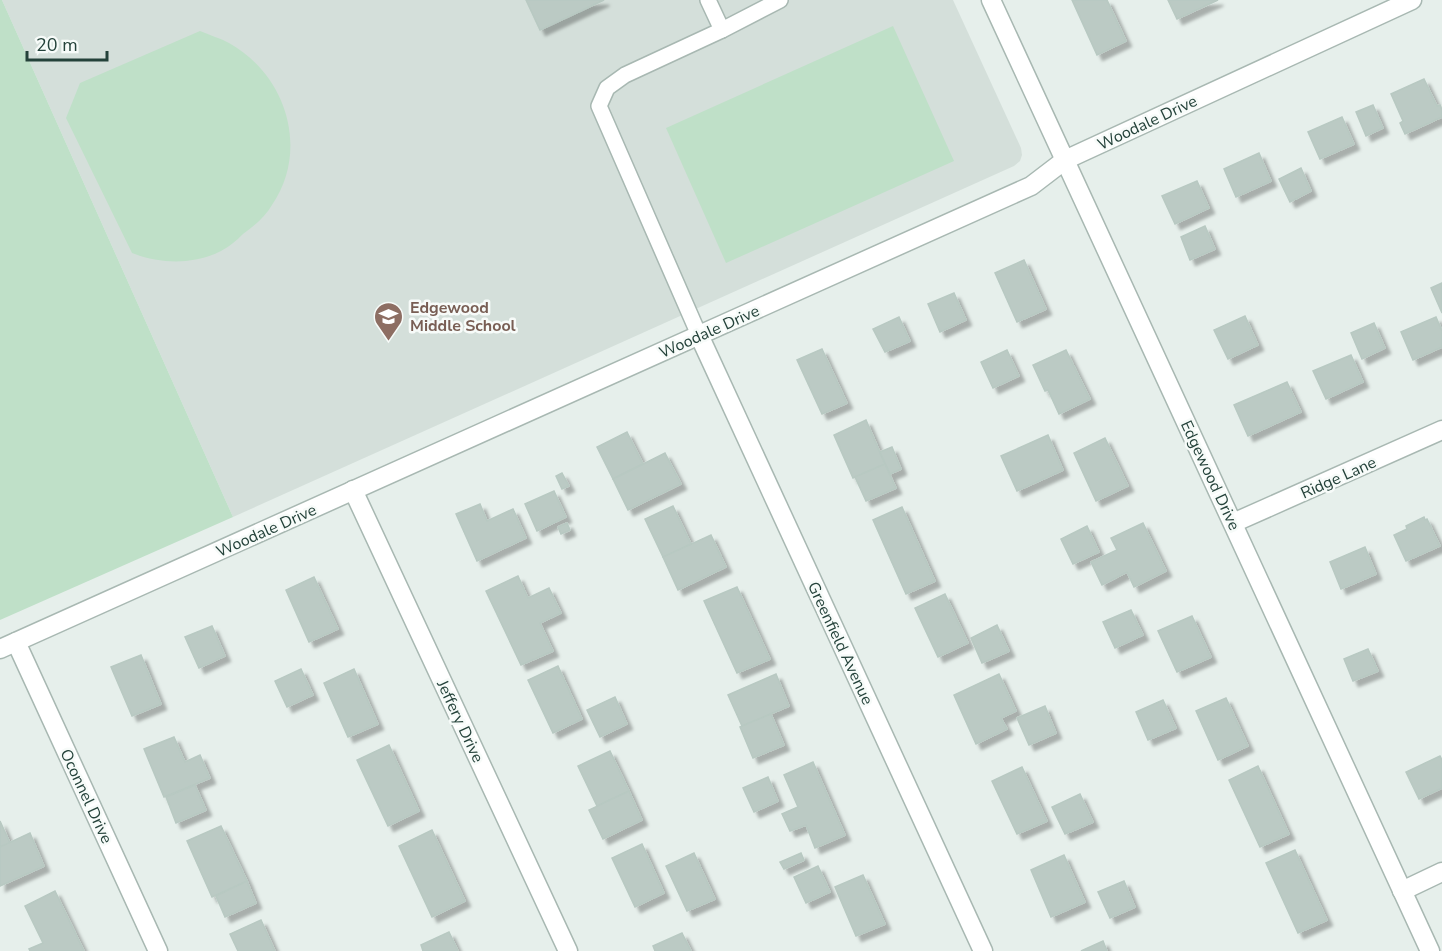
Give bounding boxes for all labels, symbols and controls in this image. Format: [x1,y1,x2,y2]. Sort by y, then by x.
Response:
scale bar [27,24,106,62]
text: 20 m [36,33,78,57]
street label: Woodale Drive [1094,90,1201,156]
place label: Edgewood Middle School [410,297,516,337]
school or university icon: Edgewood Middle School [373,300,405,342]
street label: Woodale Drive [656,300,763,364]
street label: Edgewood Drive [1175,417,1245,534]
street label: Ridge Lane [1297,451,1380,504]
street label: Woodale Drive [213,499,320,563]
street label: Greenfield Avenue [802,578,878,709]
street label: Jeffery Drive [431,676,489,766]
street label: Oconnel Drive [55,746,118,847]

